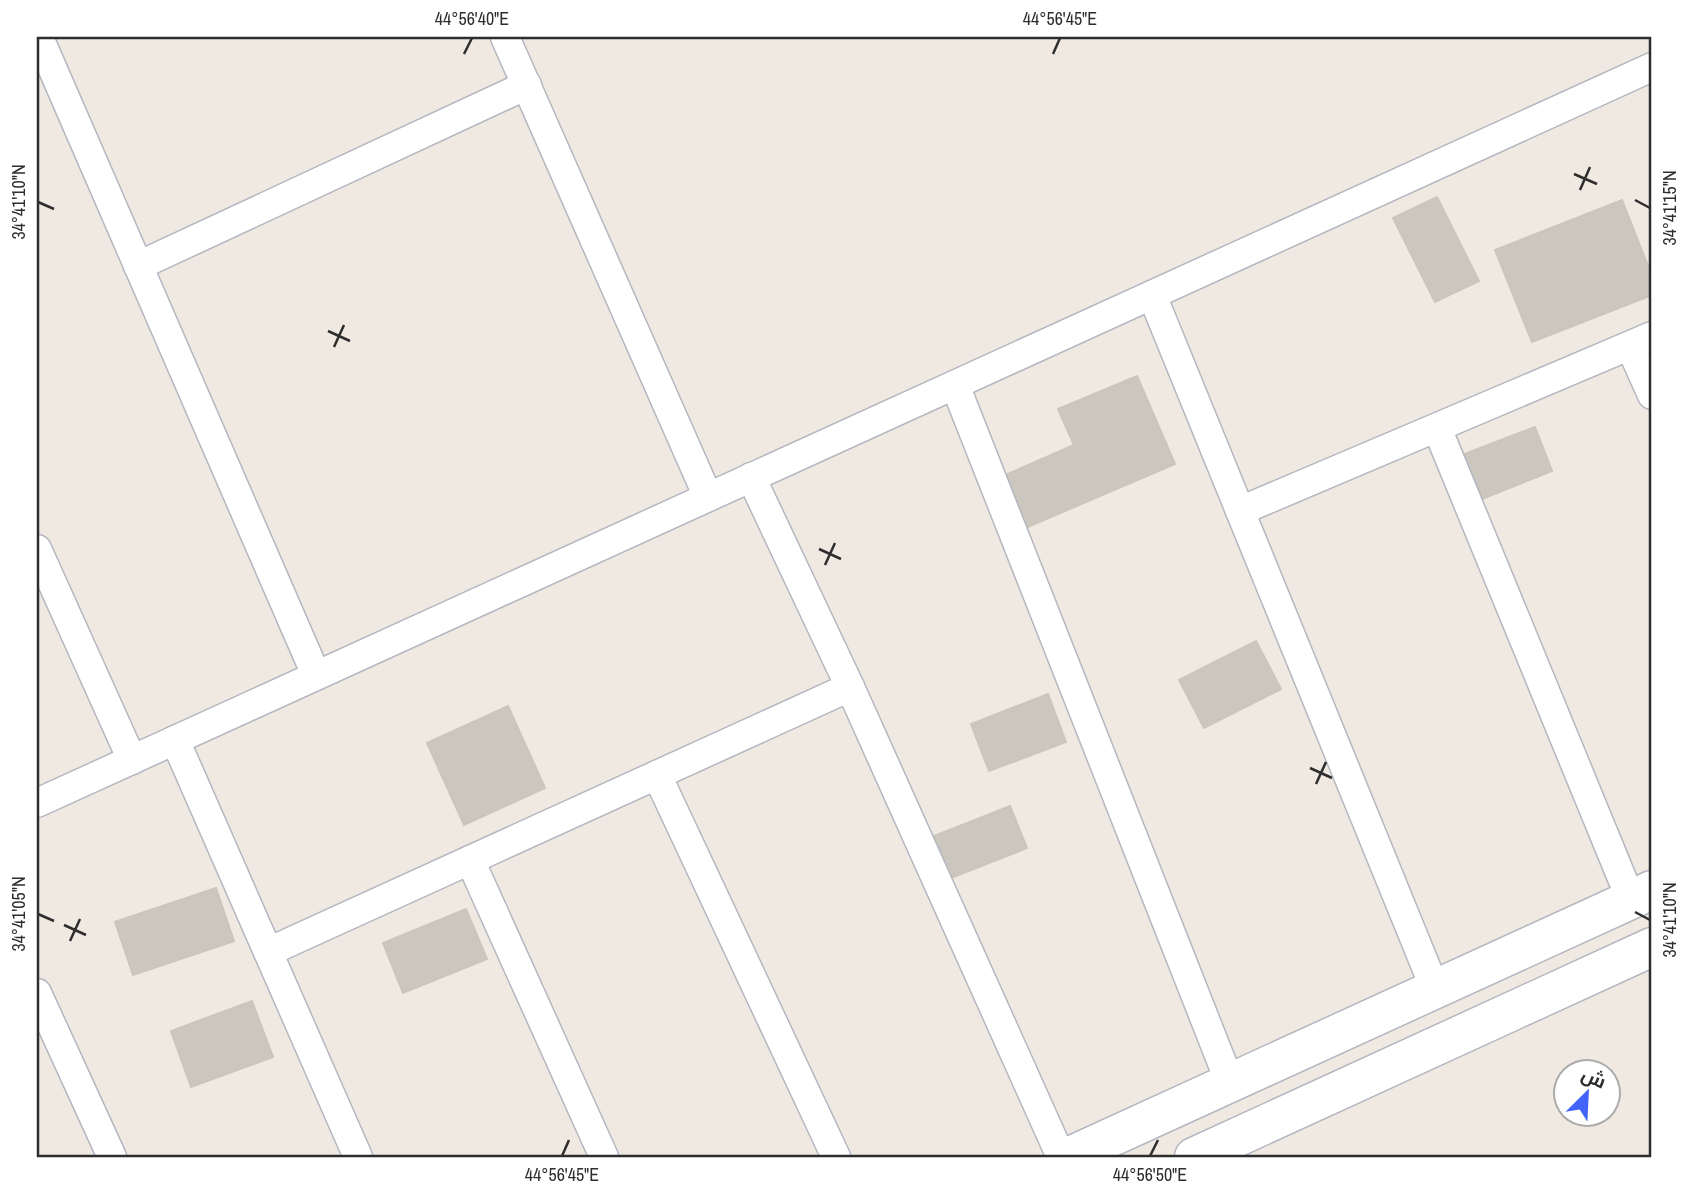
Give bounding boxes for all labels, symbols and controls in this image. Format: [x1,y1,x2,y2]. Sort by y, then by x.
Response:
text: 44°56'40"E [435,6,509,31]
text: 44°56'45"E [1023,6,1097,31]
text: 34°41'10"N [6,164,31,240]
text: 34°41'15"N [1657,170,1682,246]
text: 34°41'05"N [6,876,31,952]
text: 34°41'10"N [1657,882,1682,958]
north arrow [1552,1058,1622,1128]
text: ش [1577,1061,1610,1094]
text: 44°56'45"E [525,1162,599,1187]
text: 44°56'50"E [1113,1162,1187,1187]

